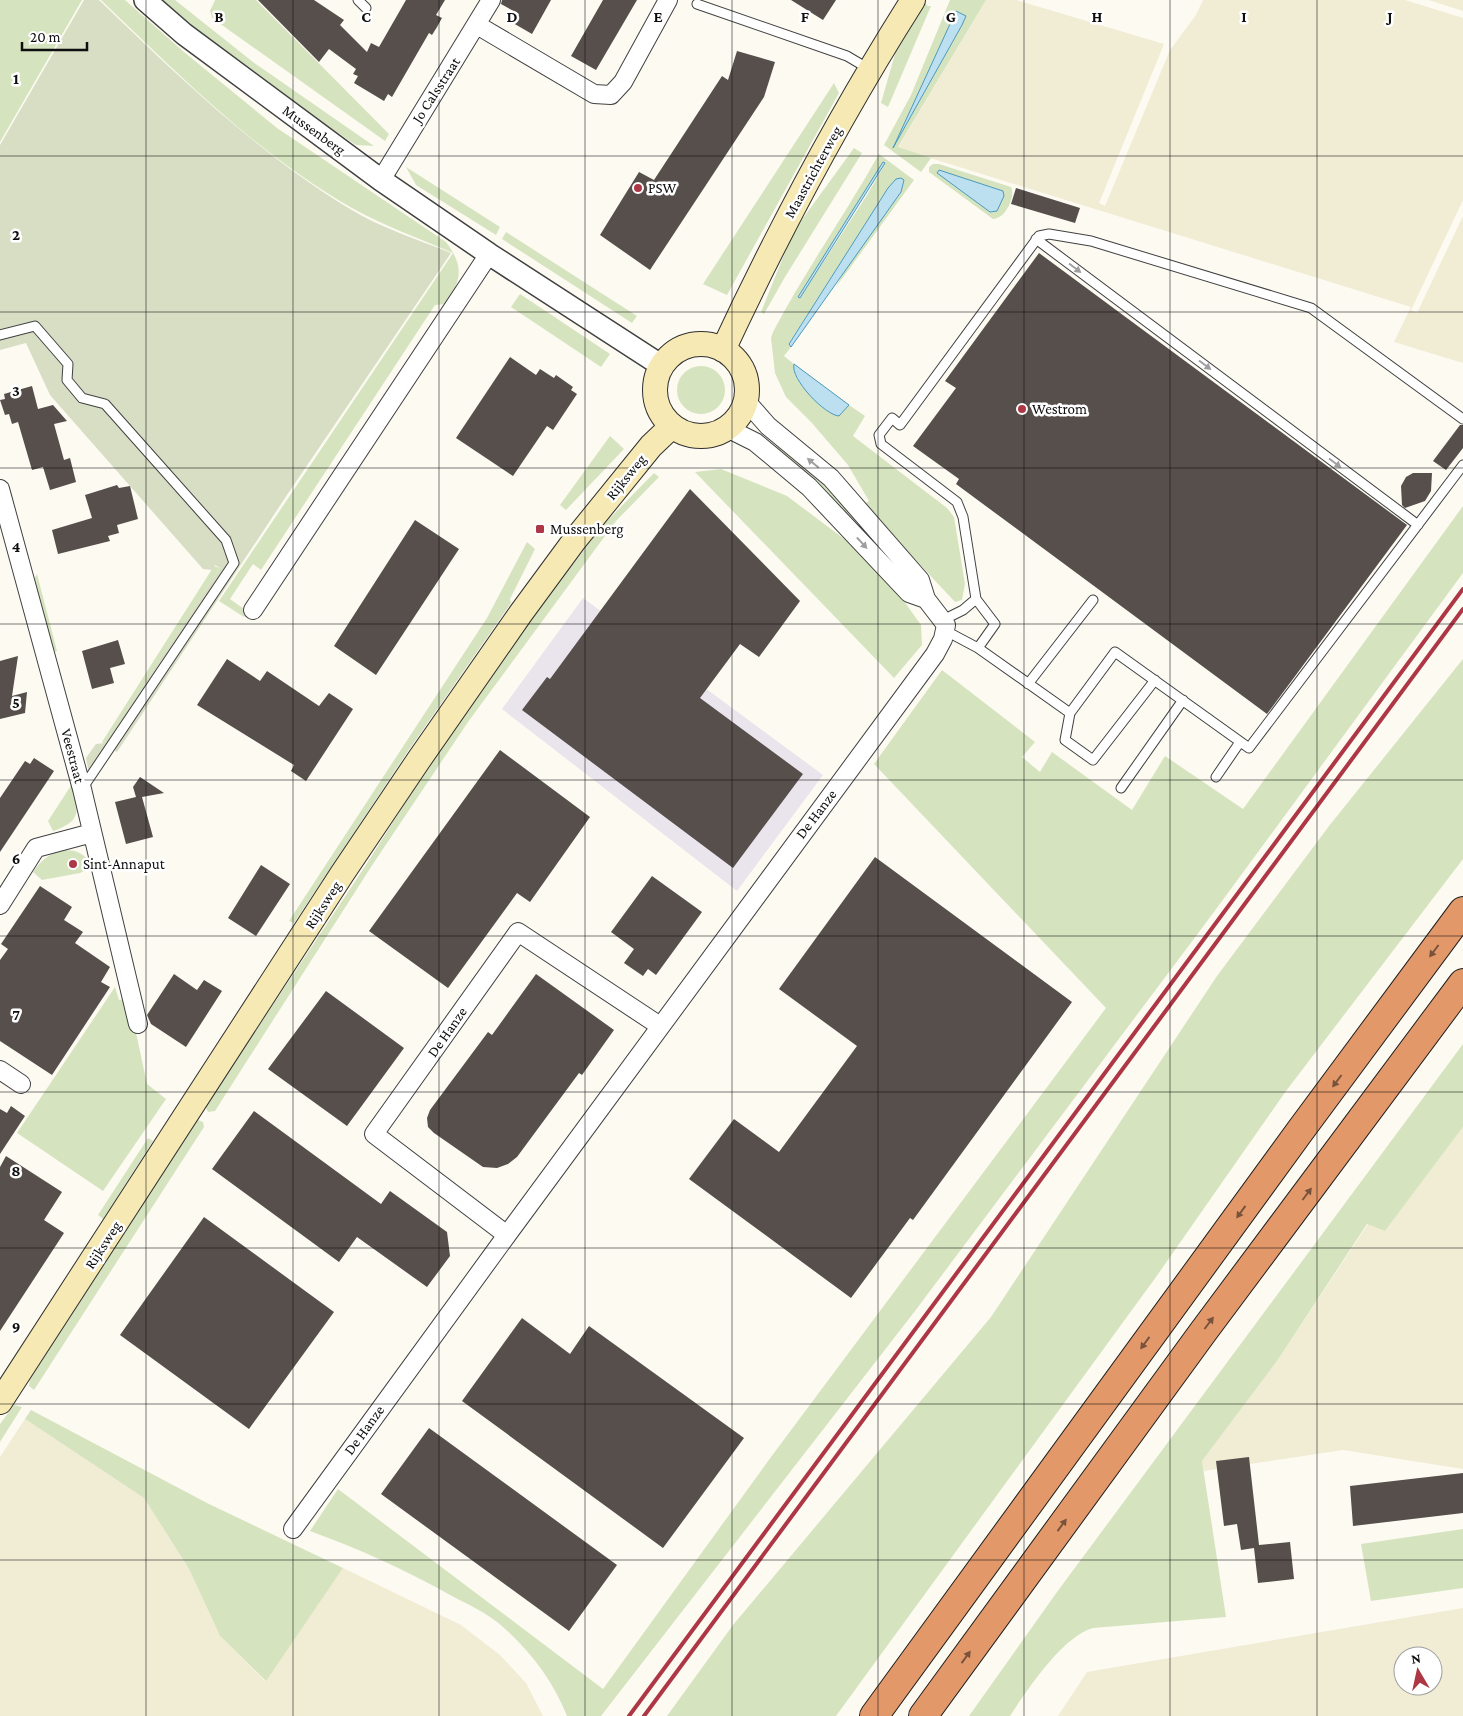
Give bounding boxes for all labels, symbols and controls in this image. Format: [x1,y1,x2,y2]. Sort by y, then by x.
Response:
text: B [214,8,224,25]
text: C [361,8,371,25]
text: D [506,8,518,25]
text: E [653,8,663,25]
text: F [801,8,810,25]
text: G [946,8,956,25]
text: H [1092,8,1103,25]
text: I [1241,8,1247,25]
text: J [1385,8,1393,25]
scale bar [22,20,88,52]
text: 20 m [30,29,61,45]
street label: Jo Calsstraat [408,53,465,128]
text: 1 [13,70,19,87]
street label: Mussenberg [279,102,348,159]
street label: Maastrichterweg [781,123,846,221]
place label: PSW [648,180,676,196]
marker: PSW [632,182,644,194]
text: 2 [12,226,20,243]
one-way arrow [1068,263,1082,273]
one-way arrow [1198,360,1212,370]
text: 3 [12,382,20,399]
place label: Westrom [1032,401,1087,417]
marker: Westrom [1016,403,1028,415]
street label: Rijksweg [603,451,650,503]
one-way arrow [807,457,820,468]
one-way arrow [1328,457,1341,468]
place label: Mussenberg [550,521,623,538]
marker: Mussenberg [534,523,546,535]
one-way arrow [856,537,868,549]
text: 4 [12,538,21,555]
text: 5 [12,694,20,711]
street label: Veestraat [58,727,88,786]
street label: De Hanze [792,786,840,842]
text: 6 [12,850,20,867]
place label: Sint-Annaput [83,856,166,873]
marker: Sint-Annaput [67,858,79,870]
street label: Rijksweg [302,878,345,932]
one-way arrow [1429,944,1439,957]
street label: De Hanze [424,1004,470,1060]
text: 7 [12,1006,20,1023]
one-way arrow [1332,1074,1342,1088]
text: 8 [11,1162,21,1179]
one-way arrow [1302,1187,1312,1201]
one-way arrow [1236,1205,1246,1219]
street label: Rijksweg [82,1218,125,1272]
one-way arrow [1204,1316,1214,1330]
text: 9 [12,1318,20,1335]
one-way arrow [1140,1336,1150,1350]
street label: De Hanze [341,1402,388,1458]
one-way arrow [1057,1518,1067,1532]
north arrow [1393,1646,1443,1696]
text: N [1410,1649,1422,1667]
one-way arrow [961,1650,971,1664]

